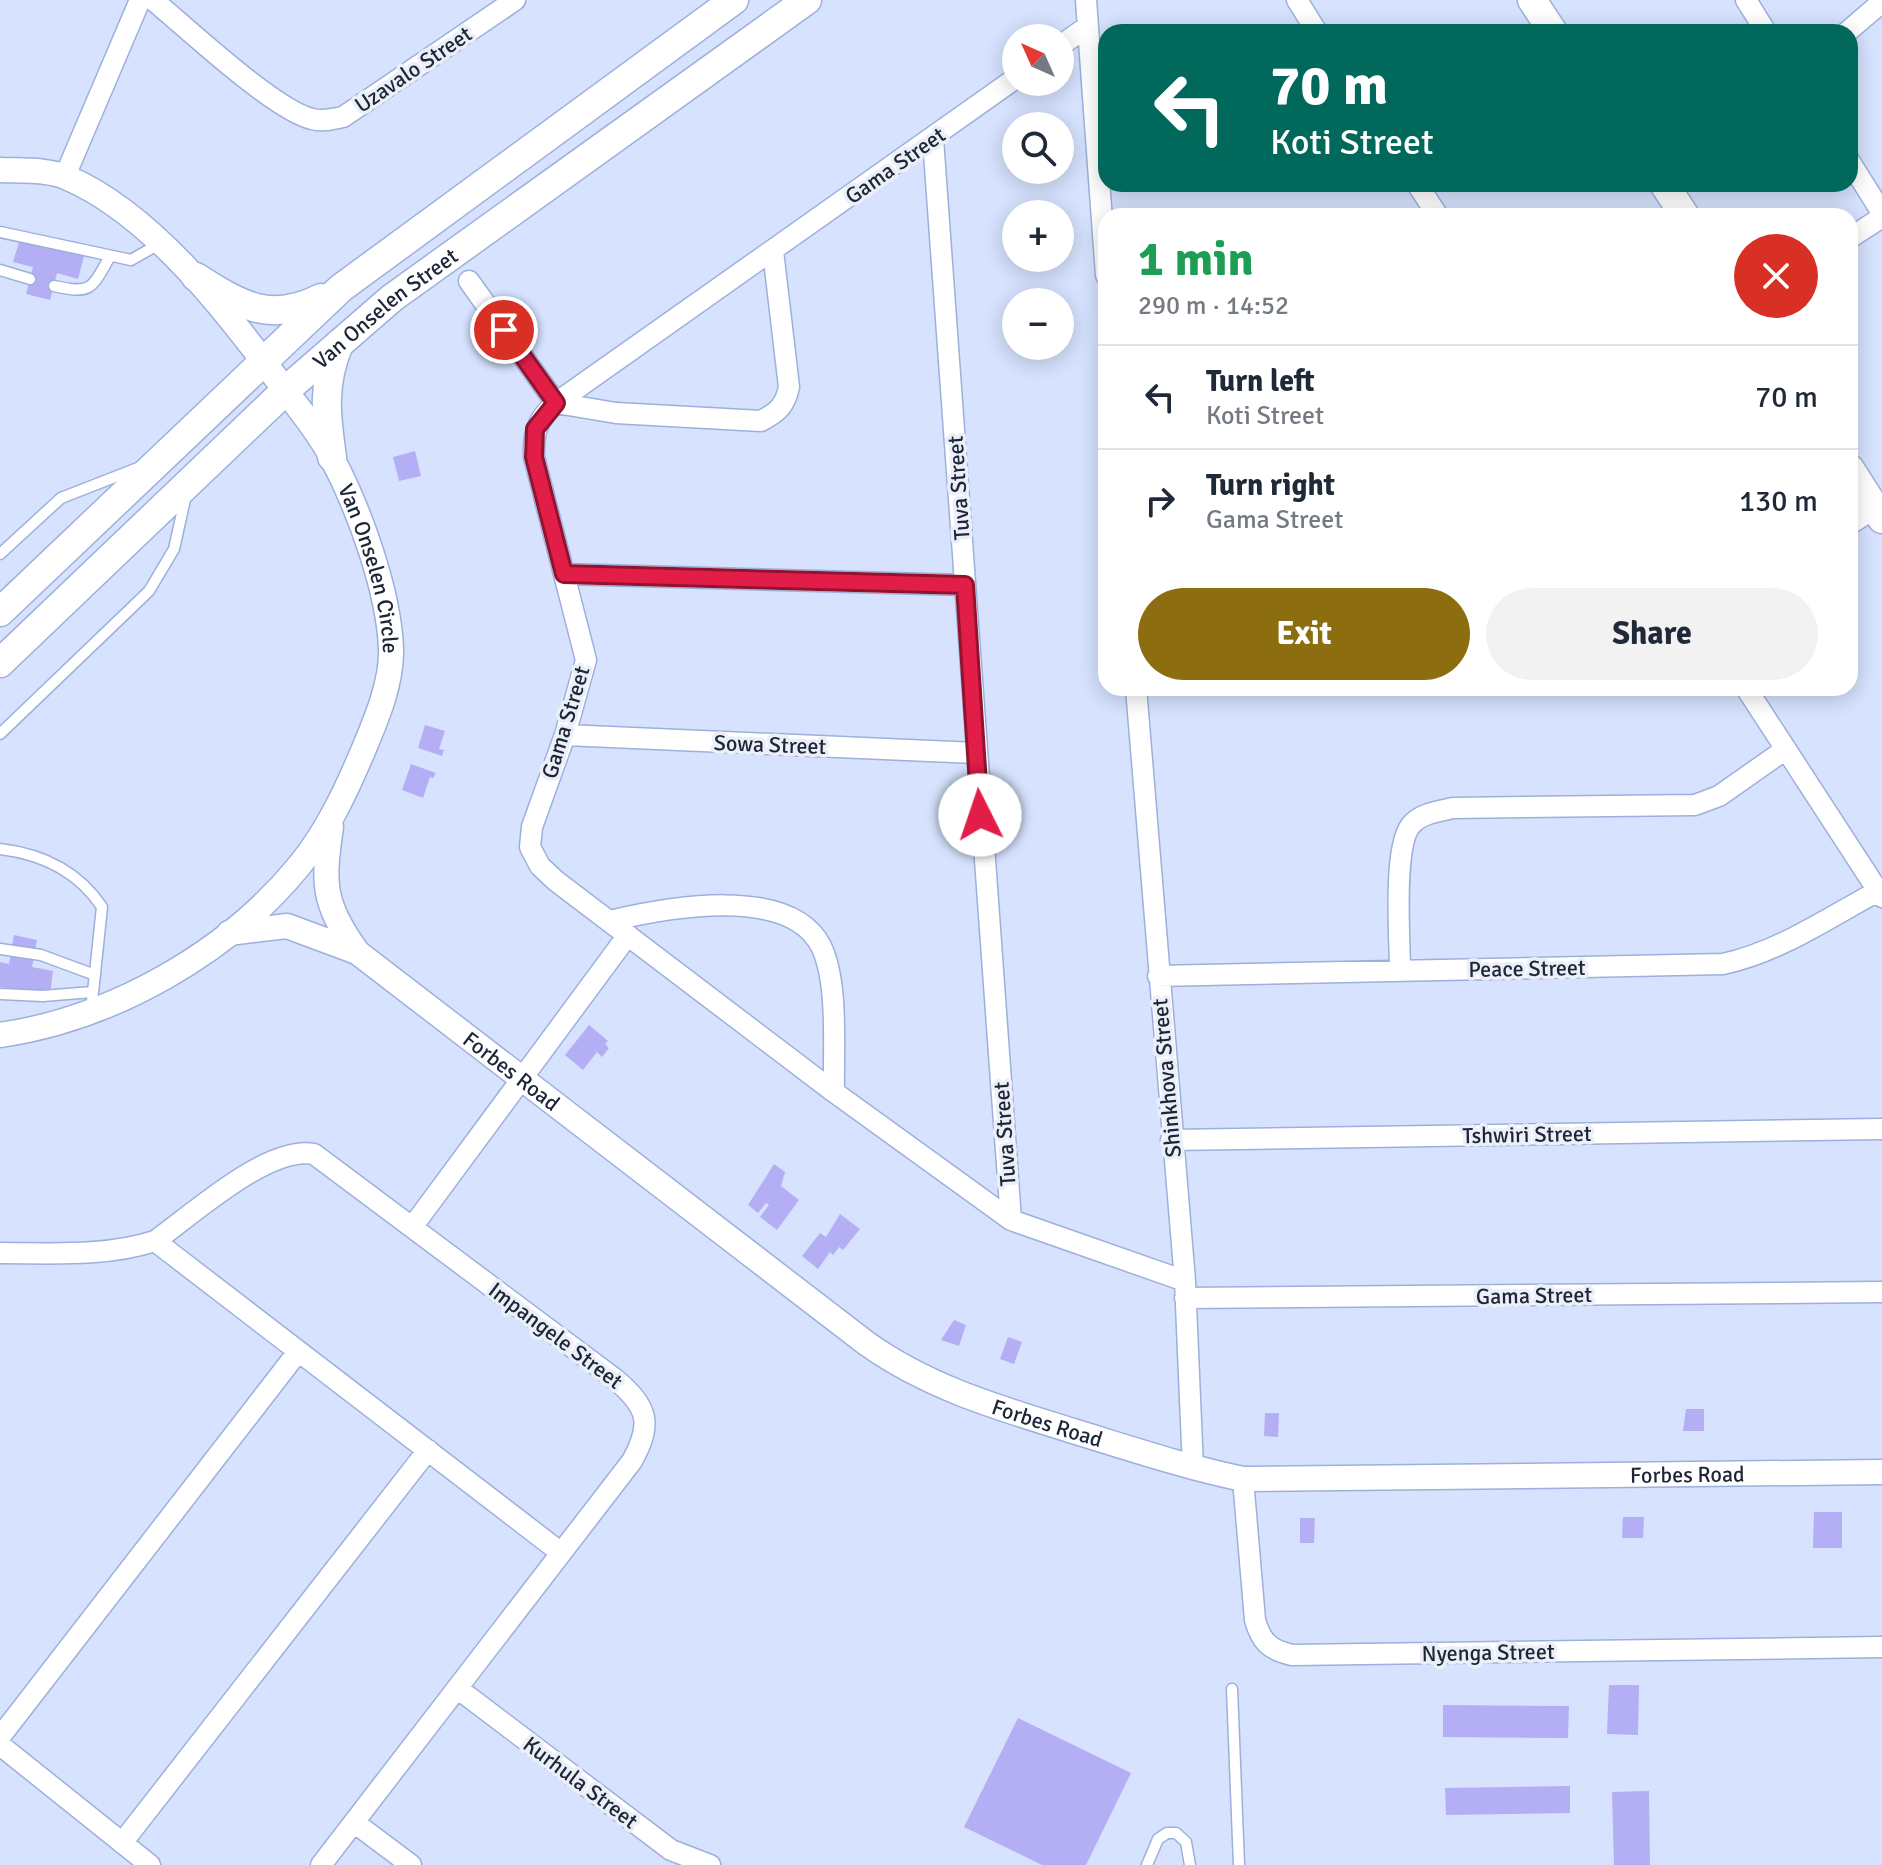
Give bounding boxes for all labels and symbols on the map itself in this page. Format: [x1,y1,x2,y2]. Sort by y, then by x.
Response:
street label: Uzavalo Street [349,20,477,119]
north arrow [1002,24,1074,96]
street label: Gama Street [840,121,951,210]
street label: Van Onselen Street [307,242,463,375]
pin [470,296,538,364]
street label: Tuva Street [941,435,976,541]
street label: Van Onselen Circle [332,479,404,654]
street label: Gama Street [536,662,595,782]
street label: Sowa Street [713,729,827,760]
position arrow [938,773,1022,857]
street label: Peace Street [1468,954,1586,983]
street label: Shinkhova Street [1146,997,1187,1159]
street label: Forbes Road [458,1026,565,1117]
street label: Tuva Street [987,1081,1022,1187]
street label: Tshwiri Street [1462,1120,1592,1149]
street label: Impangele Street [483,1276,628,1395]
street label: Gama Street [1476,1281,1593,1310]
street label: Forbes Road [988,1393,1106,1453]
street label: Forbes Road [1630,1461,1745,1489]
street label: Nyenga Street [1421,1638,1555,1667]
street label: Kurhula Street [518,1730,644,1834]

